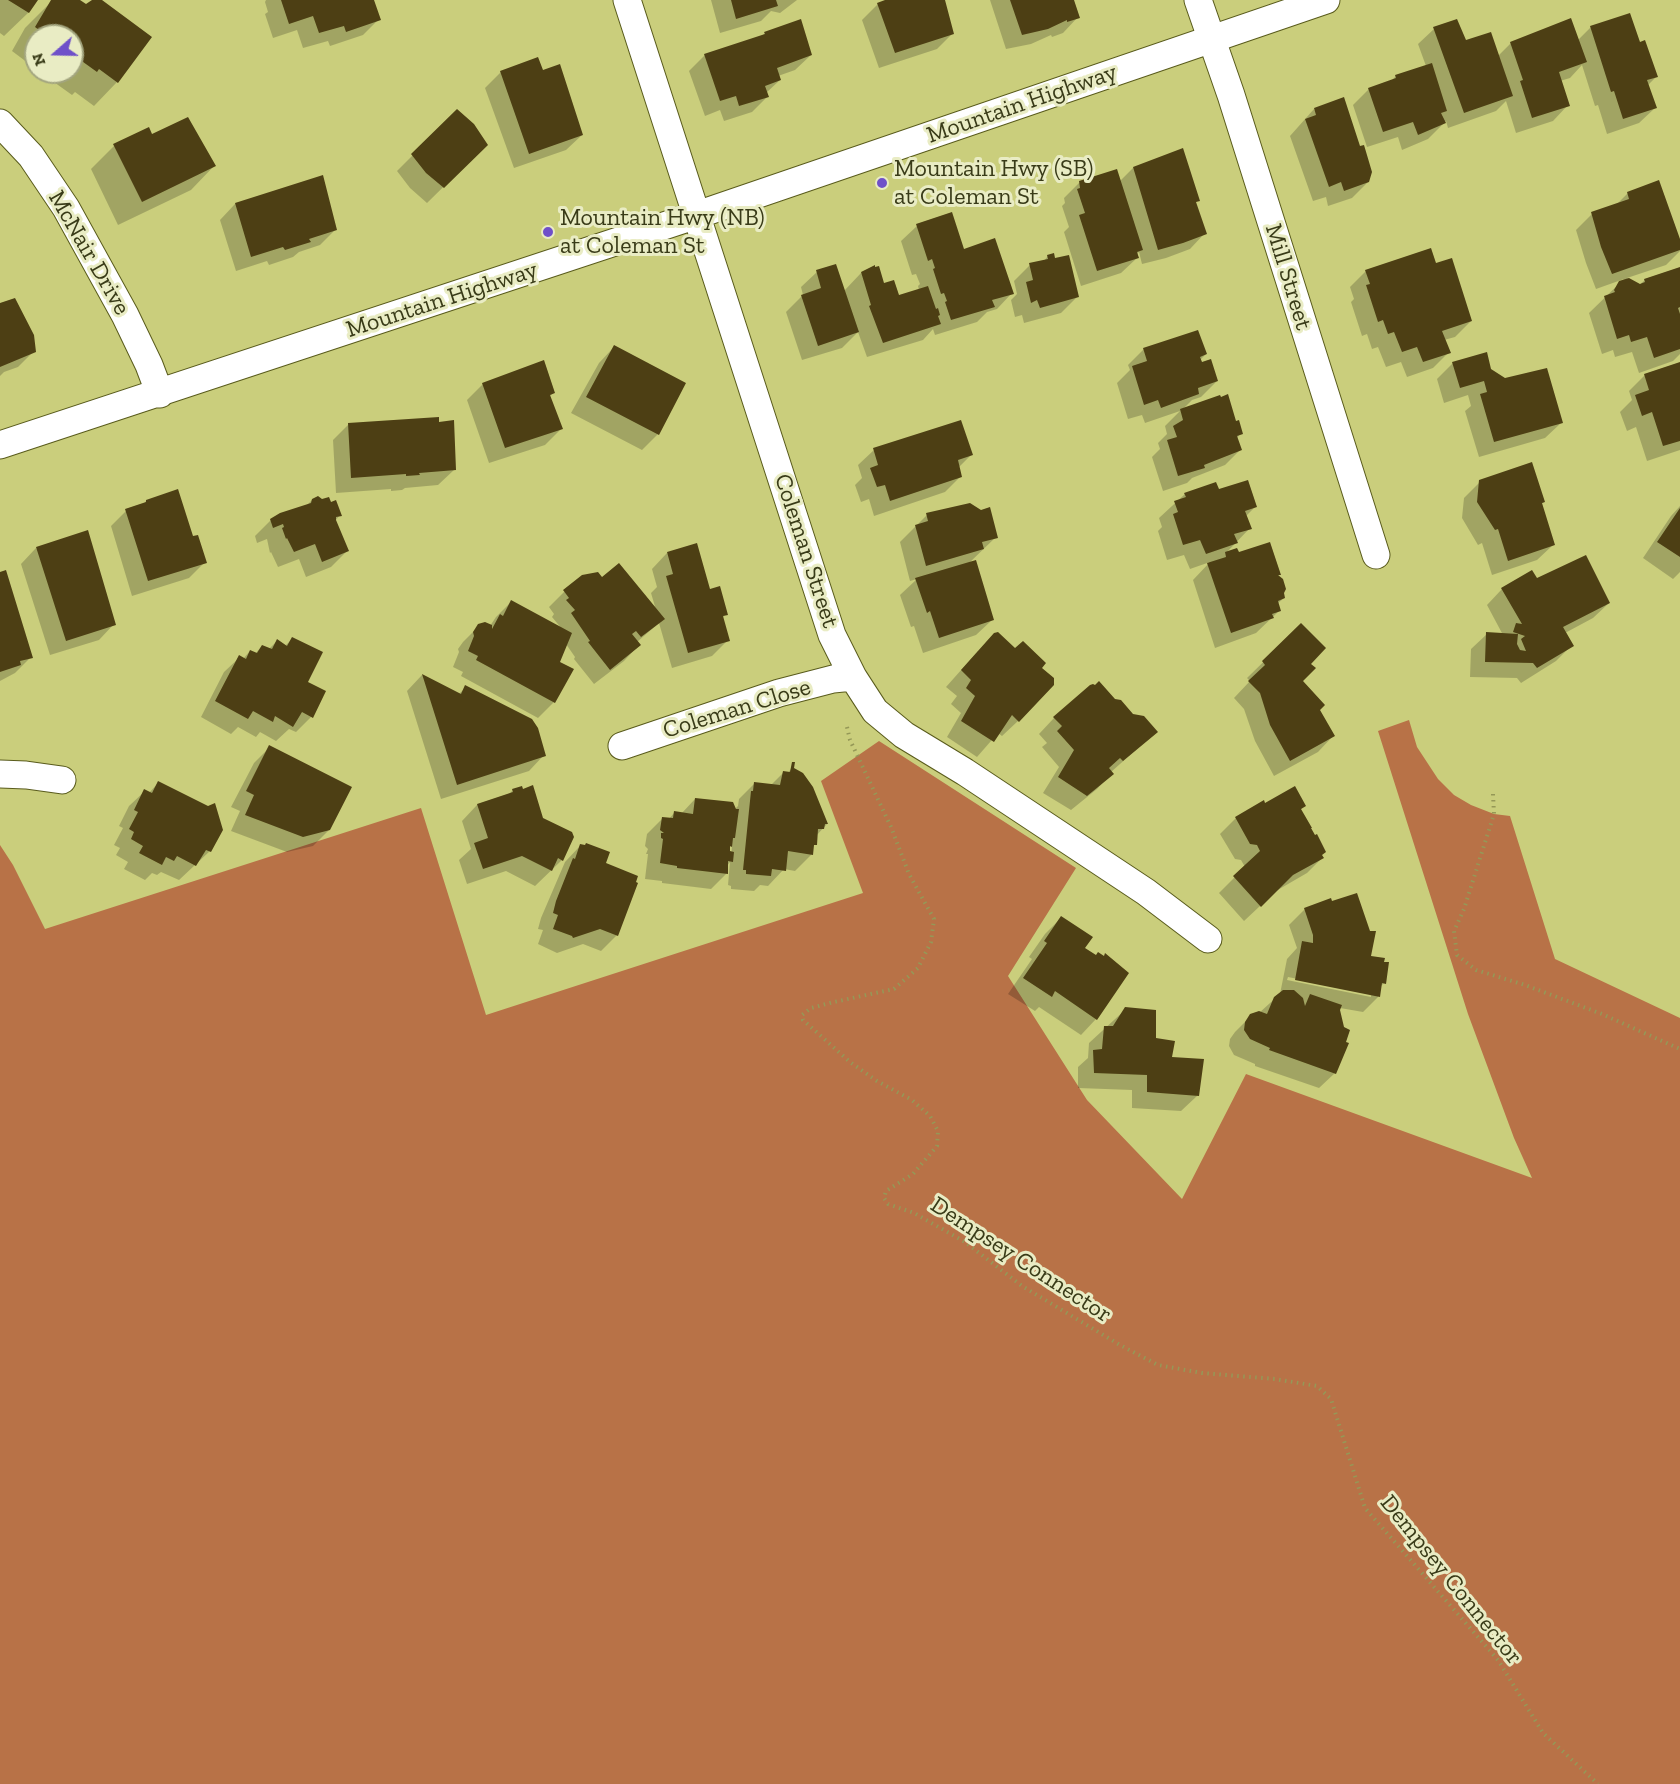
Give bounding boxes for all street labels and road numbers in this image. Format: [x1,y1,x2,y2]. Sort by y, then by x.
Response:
street label: Mountain Highway [923,58,1121,150]
street label: McNair Drive [42,186,136,320]
street label: Mill Street [1258,221,1318,333]
street label: Mountain Highway [343,256,541,344]
street label: Coleman Street [768,470,844,632]
street label: Coleman Close [660,673,814,745]
street label: Dempsey Connector [925,1191,1117,1329]
street label: Dempsey Connector [1374,1489,1528,1671]

